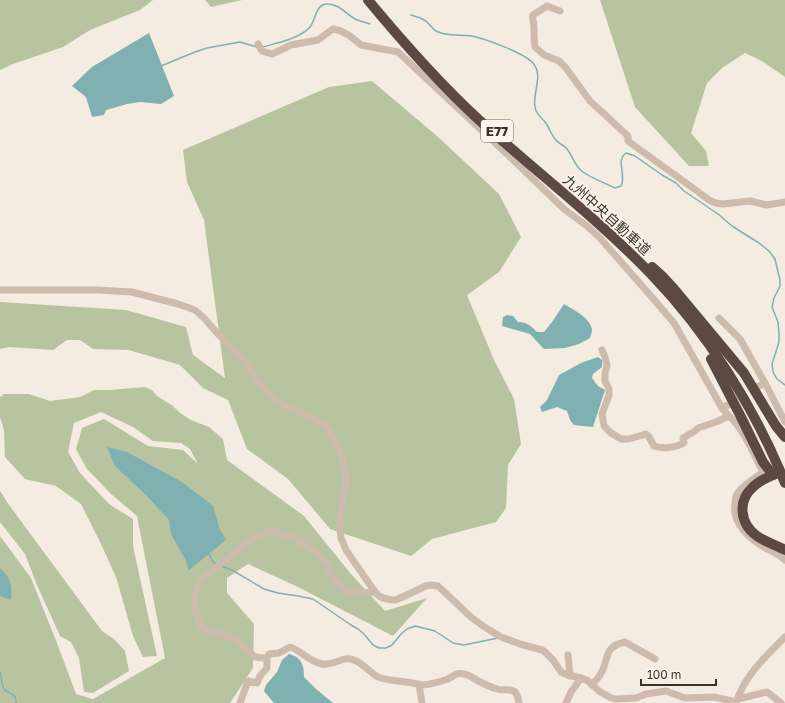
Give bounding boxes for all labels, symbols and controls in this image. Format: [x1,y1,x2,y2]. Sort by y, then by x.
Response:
road number: E77 [481,120,513,142]
street label: 九州中央自動車道 [560,171,655,258]
scale bar [641,661,716,687]
text: 100 m [647,667,681,682]

